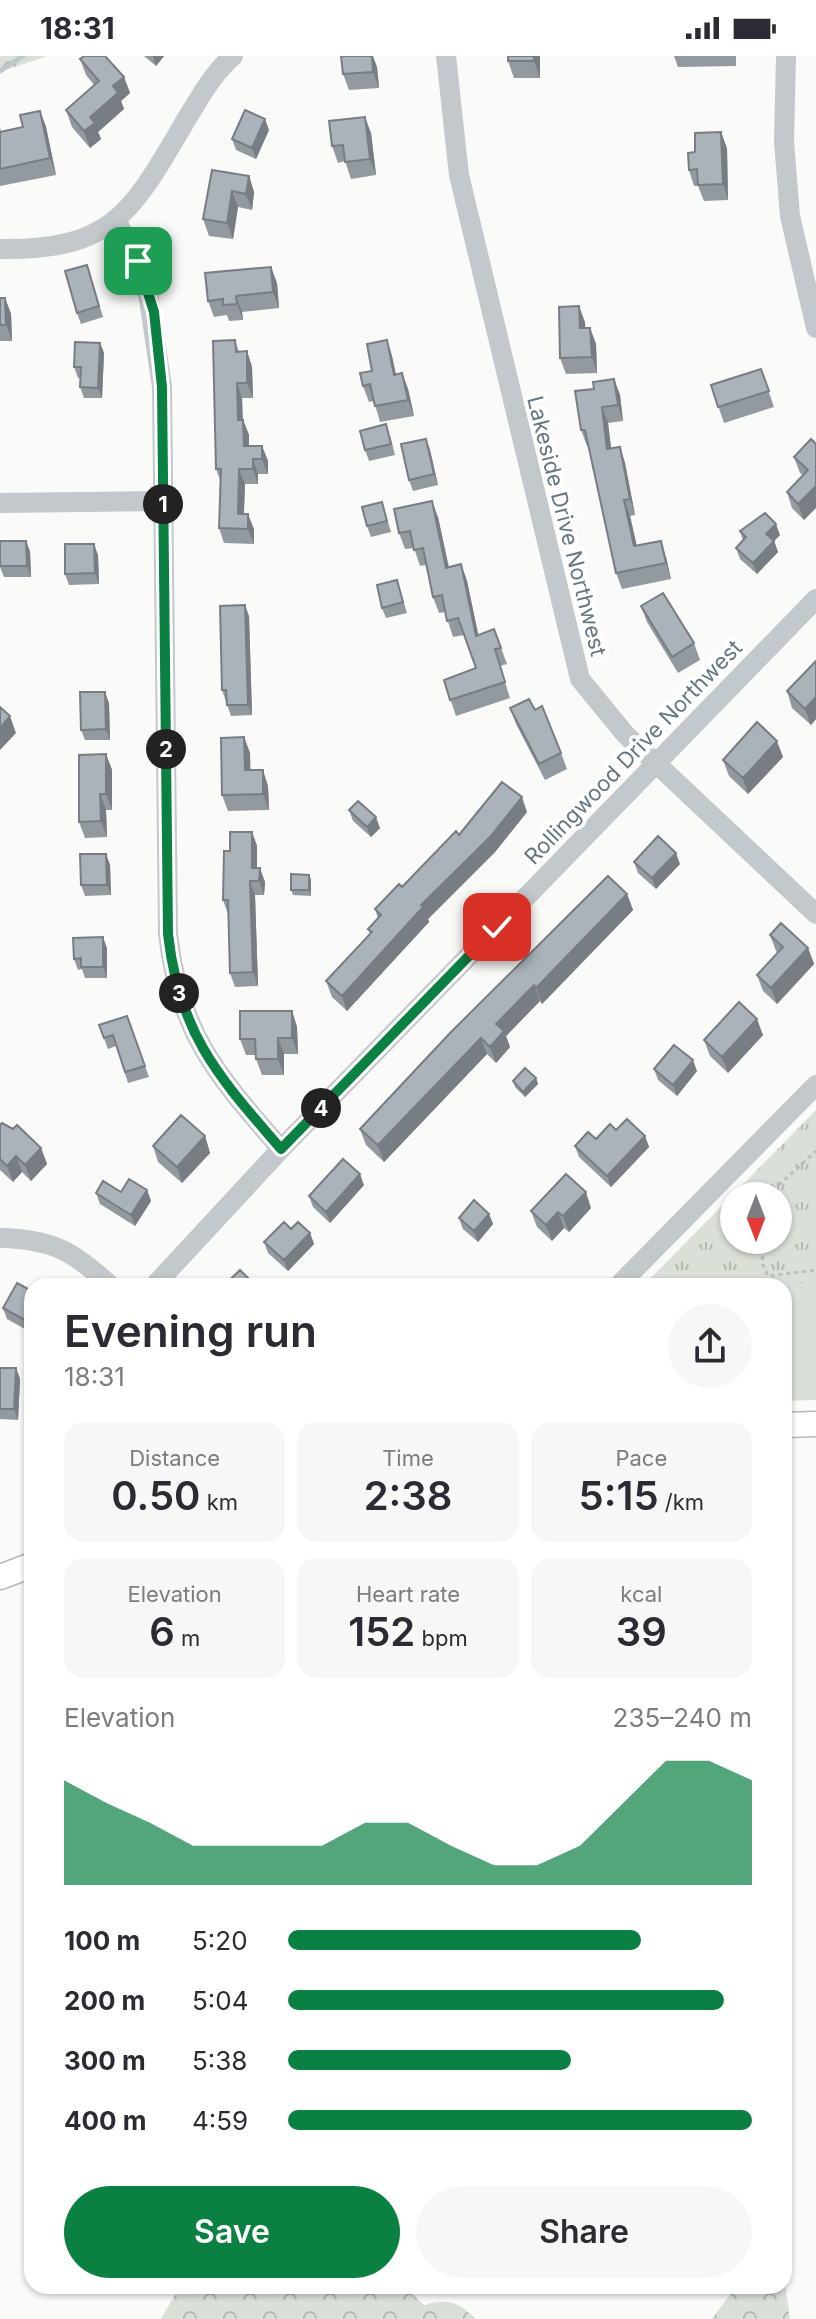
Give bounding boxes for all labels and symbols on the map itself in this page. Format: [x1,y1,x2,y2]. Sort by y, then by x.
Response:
pin [104,227,172,295]
street label: Lakeside Drive Northwest [522,393,612,659]
pin: 1 [143,484,183,524]
street label: Rollingwood Drive Northwest [519,634,747,870]
pin: 2 [146,729,186,769]
pin [463,893,531,961]
pin: 3 [159,973,199,1013]
pin: 4 [301,1088,341,1128]
north arrow [720,1182,792,1254]

